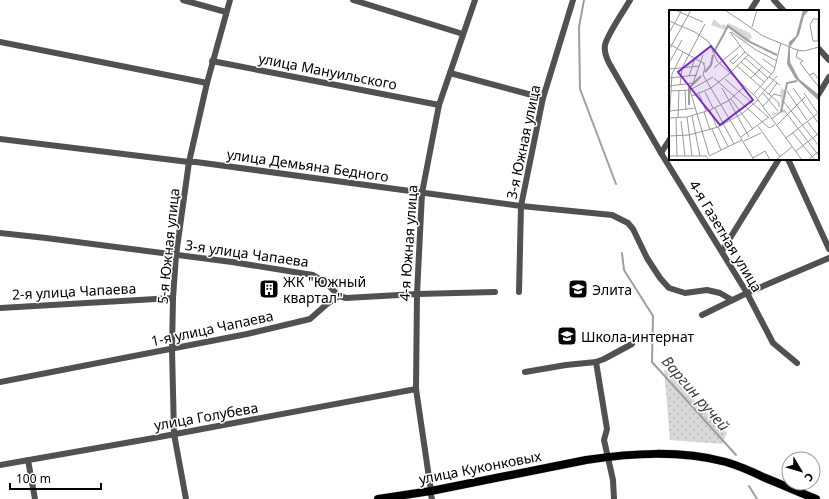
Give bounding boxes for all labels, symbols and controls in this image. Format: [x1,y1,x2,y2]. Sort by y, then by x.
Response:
inset map [669,10,819,160]
street label: улица Мануильского [257,48,399,94]
street label: 3-я Южная улица [502,83,544,201]
street label: улица Демьяна Бедного [226,144,390,186]
street label: 4-я Газетная улица [685,177,767,295]
street label: 4-я Южная улица [394,184,422,302]
street label: 5-я Южная улица [152,187,184,305]
street label: 3-я улица Чапаева [184,235,310,271]
place label: ЖК "Южный квартал" [283,272,366,307]
street label: 2-я улица Чапаева [11,278,137,304]
building icon: ЖК "Южный квартал" [258,278,280,300]
school or university icon: Элита [567,278,589,300]
place label: Элита [592,280,632,299]
street label: 1-я улица Чапаева [149,306,275,350]
school or university icon: Школа-интернат [556,325,578,347]
place label: Школа-интернат [581,327,695,346]
water label: Варгин ручей [658,351,734,435]
street label: улица Голубева [152,398,260,434]
street label: улица Куконковых [417,446,544,488]
north arrow [781,451,821,491]
scale bar [10,465,101,491]
text: 100 m [16,470,51,487]
text: С [801,470,817,485]

